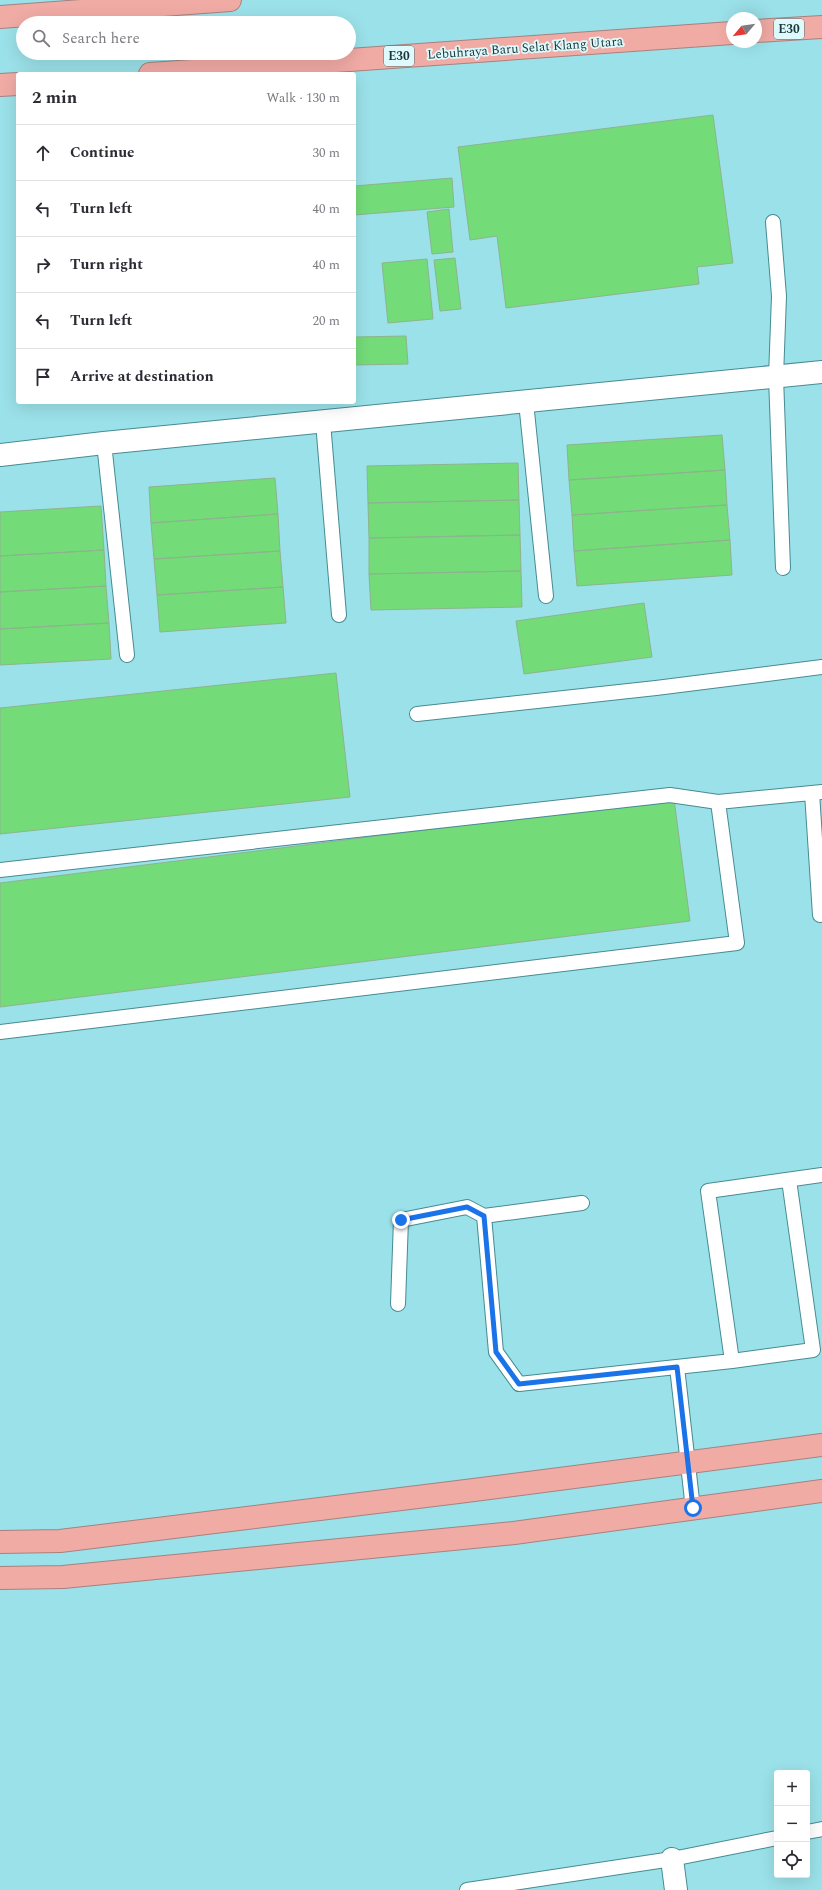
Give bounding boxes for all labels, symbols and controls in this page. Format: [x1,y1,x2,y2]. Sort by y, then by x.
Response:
north arrow [726,12,762,48]
search box [16,16,356,60]
road number: E30 [774,19,804,39]
icon: search [30,27,52,49]
text: Search here [62,27,140,50]
street label: Lebuhraya Baru Selat Klang Utara [426,31,624,65]
road number: E30 [384,46,414,66]
text: 2 min [32,85,77,111]
text: Walk · 130 m [266,88,340,108]
text: Continue [70,141,135,164]
icon: ahead [32,142,54,164]
text: 30 m [313,143,340,163]
text: Turn left [70,197,132,220]
icon: left [32,198,54,220]
text: 40 m [313,199,340,219]
text: Turn right [70,253,143,276]
icon: right [32,254,54,276]
text: 40 m [313,255,340,275]
text: Turn left [70,309,132,332]
icon: left [32,310,54,332]
text: 20 m [313,311,340,331]
text: Arrive at destination [70,365,214,388]
icon: arrive [32,366,54,388]
route end [392,1211,410,1229]
route start [684,1499,702,1517]
map controls [774,1770,810,1878]
button: + [774,1770,810,1806]
button: − [774,1806,810,1842]
button: locate [774,1842,810,1878]

